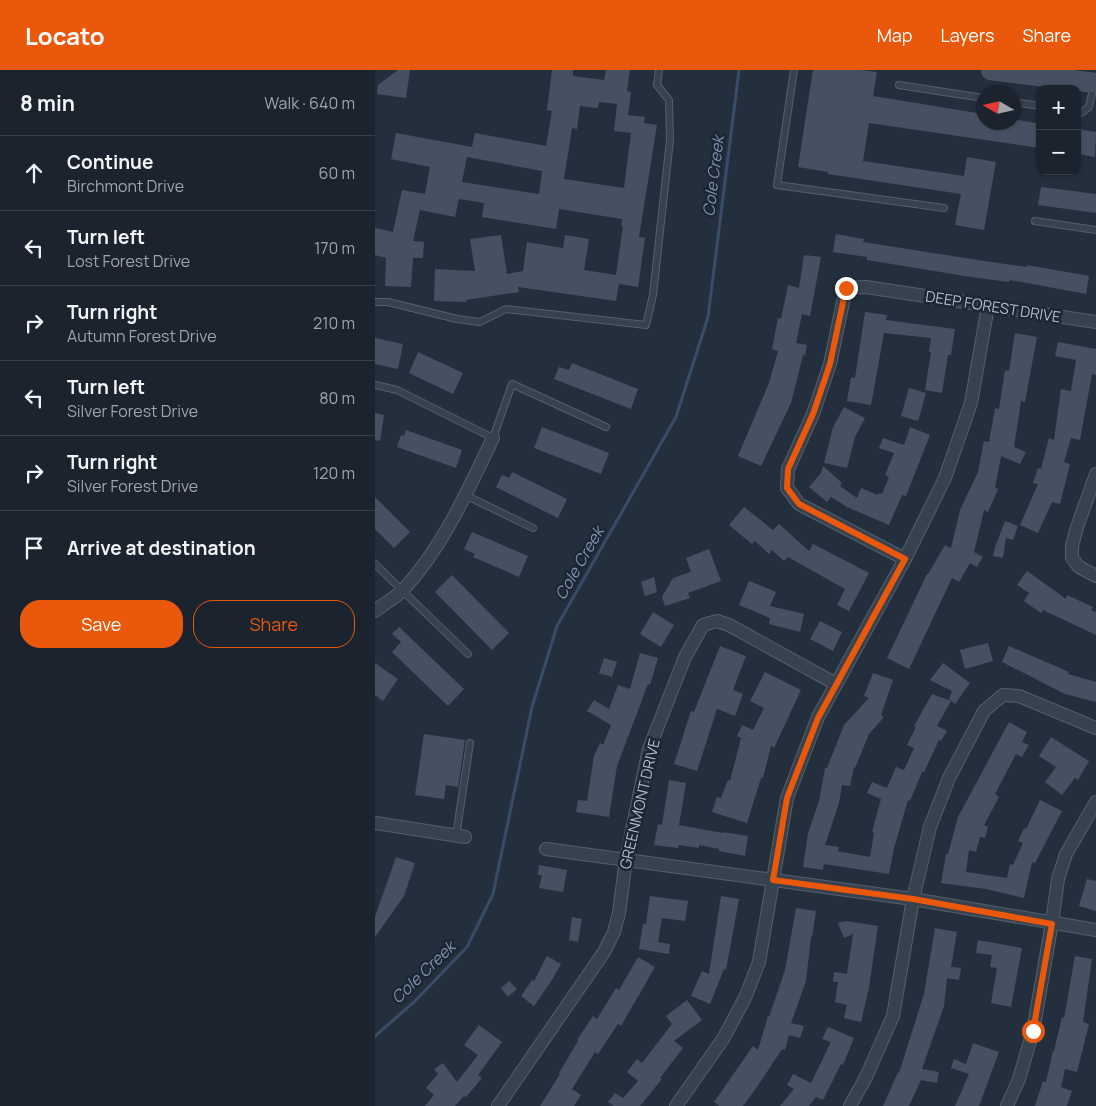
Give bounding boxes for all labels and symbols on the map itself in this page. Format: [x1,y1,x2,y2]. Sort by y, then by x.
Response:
north arrow [976,85,1021,130]
water label: Cole Creek [697,132,729,217]
route end [835,277,858,300]
street label: DEEP FOREST DRIVE [924,285,1062,328]
water label: Cole Creek [549,521,610,604]
street label: GREENMONT DRIVE [614,737,665,871]
water label: Cole Creek [386,935,461,1008]
route start [1022,1020,1045,1043]

